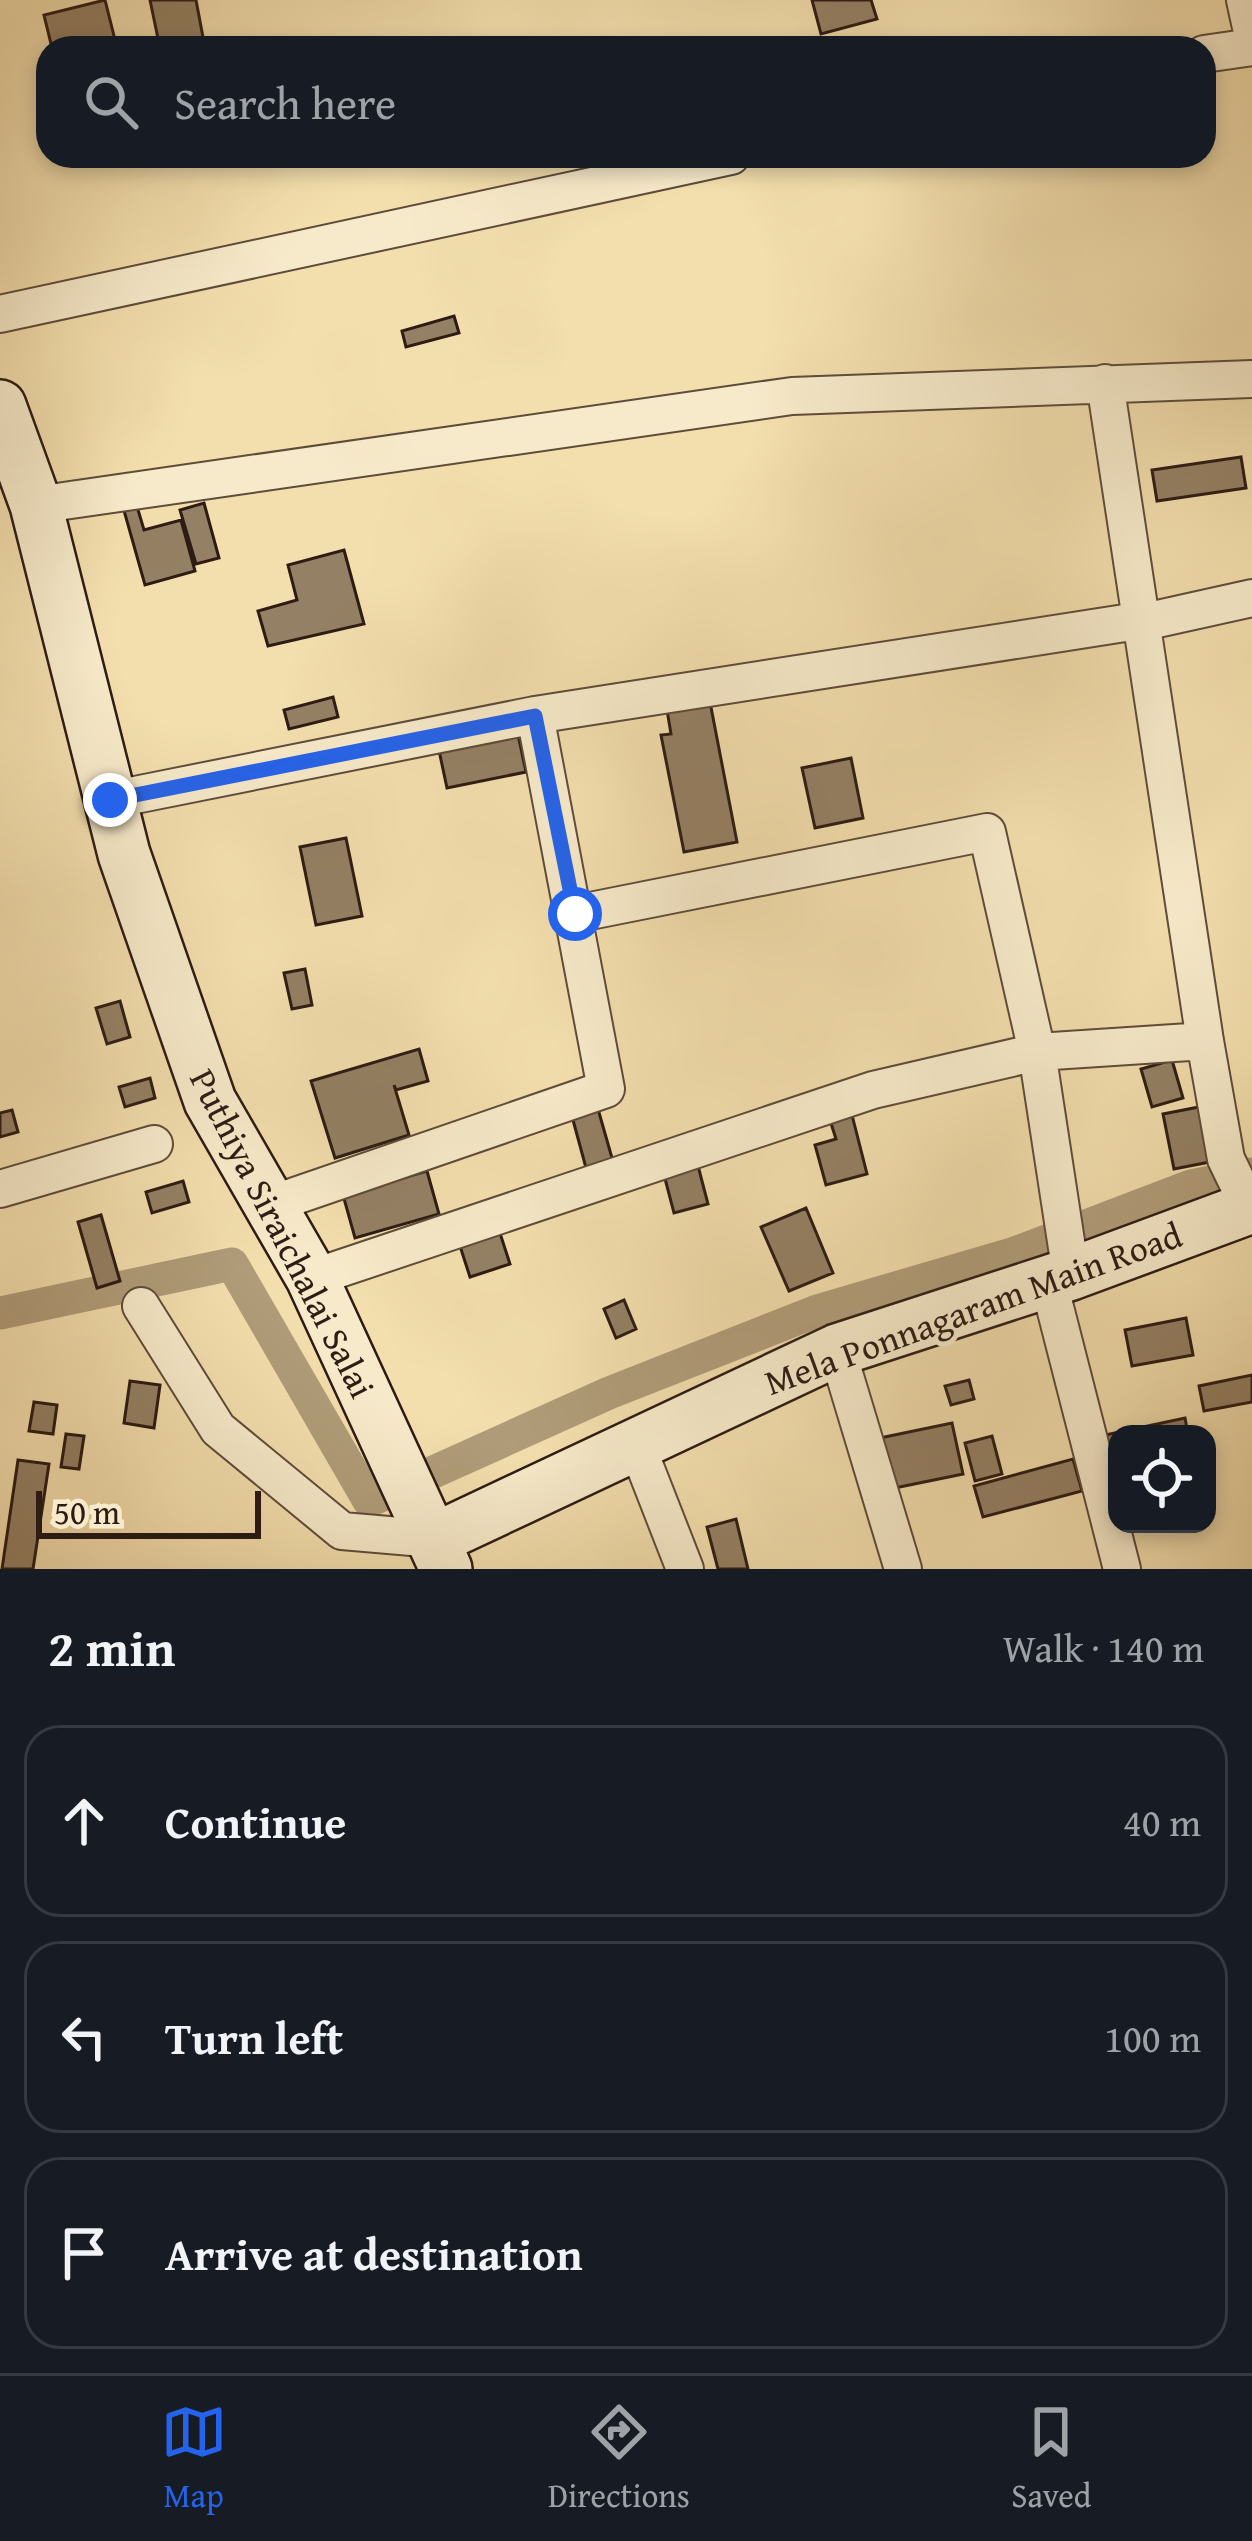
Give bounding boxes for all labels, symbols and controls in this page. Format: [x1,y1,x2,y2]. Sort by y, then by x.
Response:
search box [36,36,1216,168]
icon: search [78,69,144,135]
text: Search here [174,70,396,135]
route end [83,773,137,827]
route start [548,887,602,941]
street label: Puthiya Siraichalai Salai [177,1059,389,1407]
street label: Mela Ponnagaram Main Road [757,1207,1189,1408]
map controls [1108,1425,1216,1533]
button: locate [1108,1425,1216,1533]
scale bar [36,1485,261,1538]
text: 50 m [54,1488,120,1536]
text: 2 min [48,1610,175,1685]
text: Walk · 140 m [1003,1619,1204,1676]
icon: ahead [51,1788,117,1854]
text: Continue [165,1789,346,1854]
text: 40 m [1123,1793,1201,1850]
icon: left [51,2004,117,2070]
text: Turn left [165,2005,343,2070]
text: 100 m [1104,2009,1201,2066]
icon: arrive [51,2220,117,2286]
text: Arrive at destination [165,2221,583,2286]
tab: Map [161,2399,227,2519]
tab: Directions [548,2399,690,2519]
tab: Saved [1011,2399,1091,2519]

